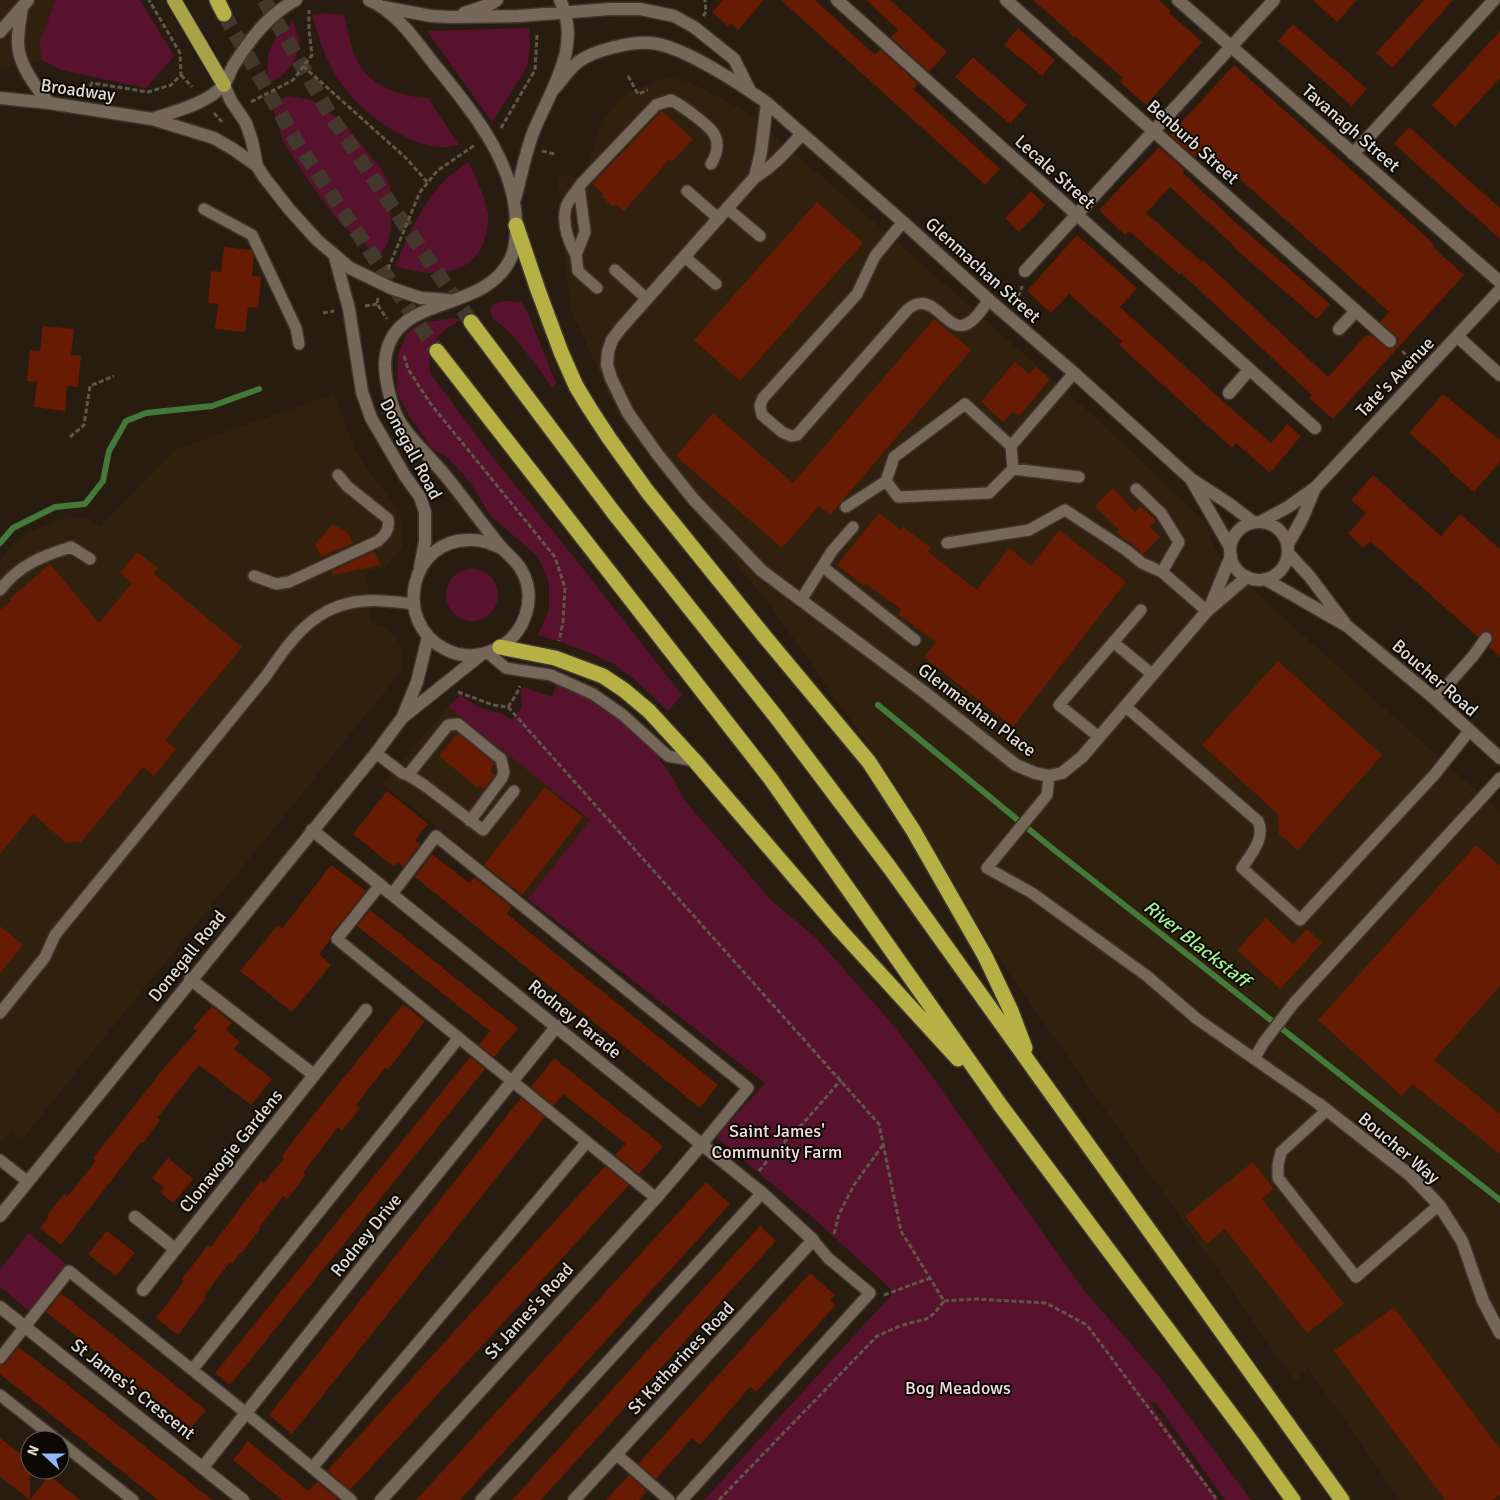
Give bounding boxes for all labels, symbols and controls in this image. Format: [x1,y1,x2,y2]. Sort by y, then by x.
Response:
street label: Broadway [39,74,117,106]
street label: Tavanagh Street [1297,79,1405,177]
street label: Benburb Street [1143,95,1243,189]
street label: Lecale Street [1010,130,1100,214]
street label: Glenmachan Street [921,213,1045,327]
street label: Tate's Avenue [1351,332,1439,422]
street label: Donegall Road [375,395,447,503]
street label: Boucher Road [1388,635,1482,721]
street label: Glenmachan Place [914,658,1040,762]
water label: River Blackstaff [1139,895,1258,995]
street label: Donegall Road [143,906,231,1006]
street label: Rodney Parade [524,975,626,1063]
street label: Clonavogie Gardens [175,1085,287,1217]
street label: Boucher Way [1354,1107,1445,1189]
park label: Saint James' Community Farm [712,1120,842,1163]
street label: Rodney Drive [326,1189,406,1281]
street label: St James's Road [480,1258,578,1364]
street label: St Katharines Road [623,1297,739,1419]
street label: St James's Crescent [67,1334,199,1444]
park label: Bog Meadows [905,1377,1011,1399]
north arrow [20,1430,70,1480]
text: N [24,1443,43,1458]

